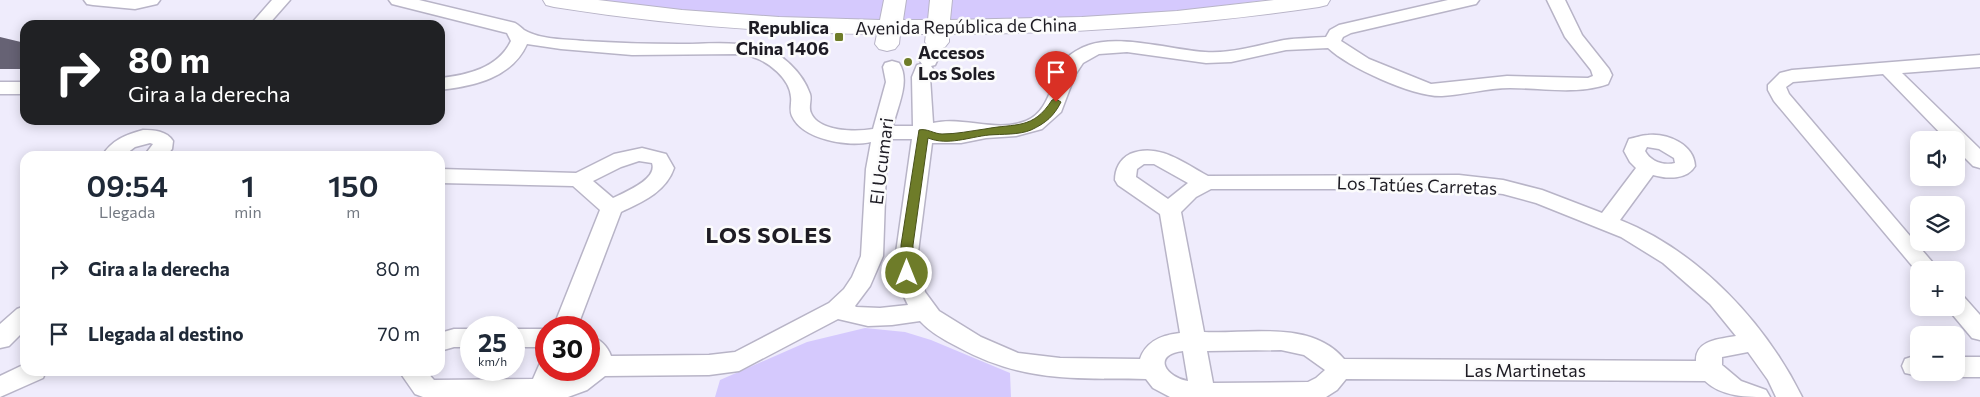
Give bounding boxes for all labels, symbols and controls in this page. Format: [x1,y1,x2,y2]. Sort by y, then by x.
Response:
street label: Avenida República de China [855,13,1077,39]
place label: Republica China 1406 [736,16,829,59]
marker: Republica China 1406 [833,31,845,43]
text: 80 m [128,37,210,80]
icon: right [45,40,110,105]
place label: Accesos Los Soles [918,41,995,84]
pin [1035,51,1077,102]
marker: Accesos Los Soles [902,56,914,68]
icon: arrive [1042,58,1070,86]
text: Gira a la derecha [128,80,290,107]
street label: El Ucumari [865,116,897,206]
map controls [1910,131,1965,381]
button: sound [1910,131,1965,186]
text: 09:54 [86,166,168,203]
text: 1 [241,166,255,203]
text: 150 [328,166,379,203]
street label: Los Tatúes Carretas [1336,171,1498,199]
button: layers [1910,196,1965,251]
text: Llegada [99,202,155,221]
text: min [234,202,262,221]
text: m [346,202,360,221]
district label: LOS SOLES [706,221,832,248]
position arrow [880,246,932,298]
icon: right [45,255,73,283]
text: Gira a la derecha [88,257,230,280]
text: 80 m [376,257,420,280]
button: + [1910,261,1965,316]
speed limit sign: 30 [535,316,600,381]
icon: arrive [45,320,73,348]
text: Llegada al destino [88,322,244,345]
text: 70 m [377,322,420,345]
button: − [1910,326,1965,381]
text: 25 [478,327,507,357]
text: km/h [478,354,507,368]
street label: Las Martinetas [1464,359,1586,381]

